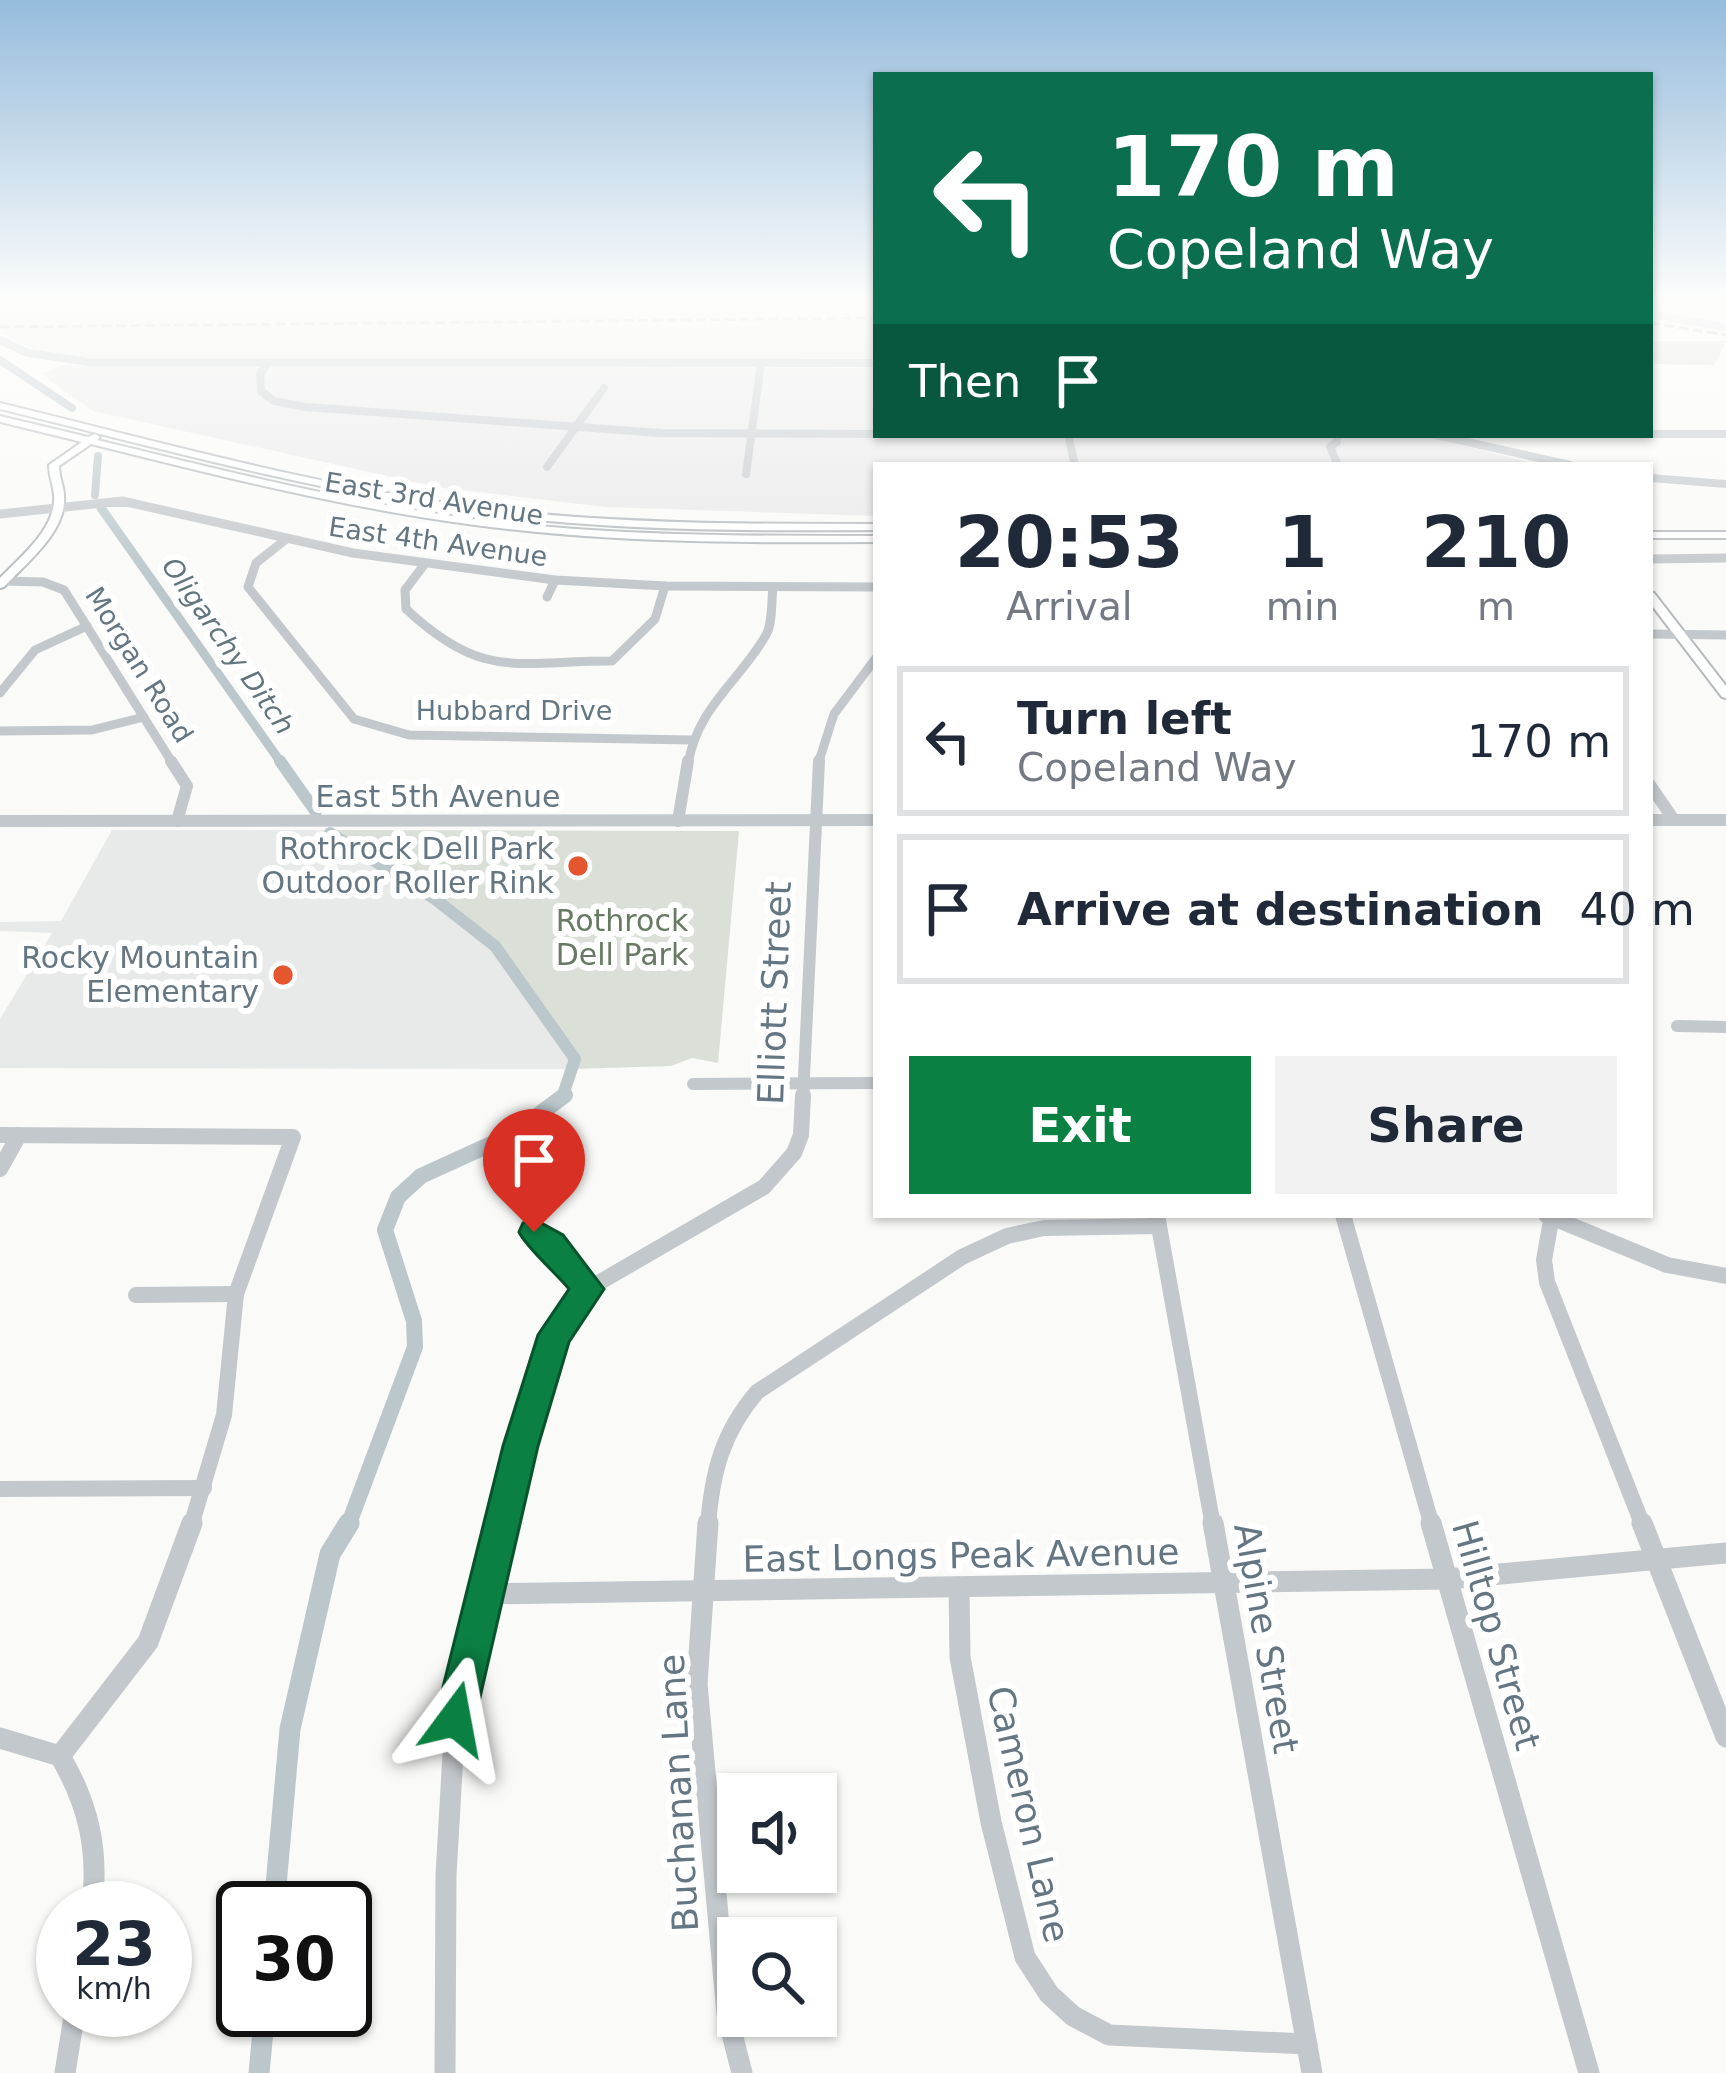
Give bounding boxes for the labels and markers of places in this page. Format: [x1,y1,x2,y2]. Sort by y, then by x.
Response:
place label: Rothrock Dell Park Outdoor Roller Rink [262,831,555,900]
marker: Rothrock Dell Park Outdoor Roller Rink [565,853,591,879]
place label: Rocky Mountain Elementary [21,940,259,1009]
marker: Rocky Mountain Elementary [270,962,296,988]
pin [483,1109,585,1232]

